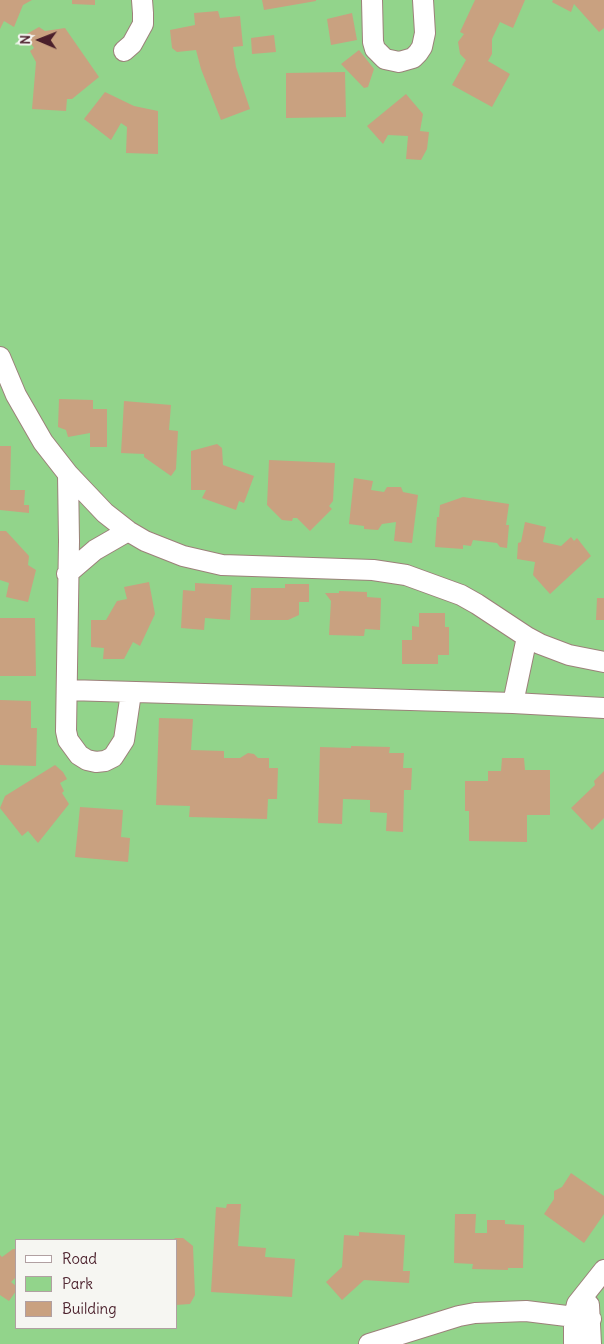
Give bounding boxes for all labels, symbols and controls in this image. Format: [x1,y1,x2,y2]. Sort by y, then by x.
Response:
north arrow [15,15,65,65]
text: N [16,35,34,45]
legend [15,1239,178,1329]
text: Road [62,1249,97,1268]
text: Park [62,1274,93,1293]
text: Building [62,1299,117,1318]

